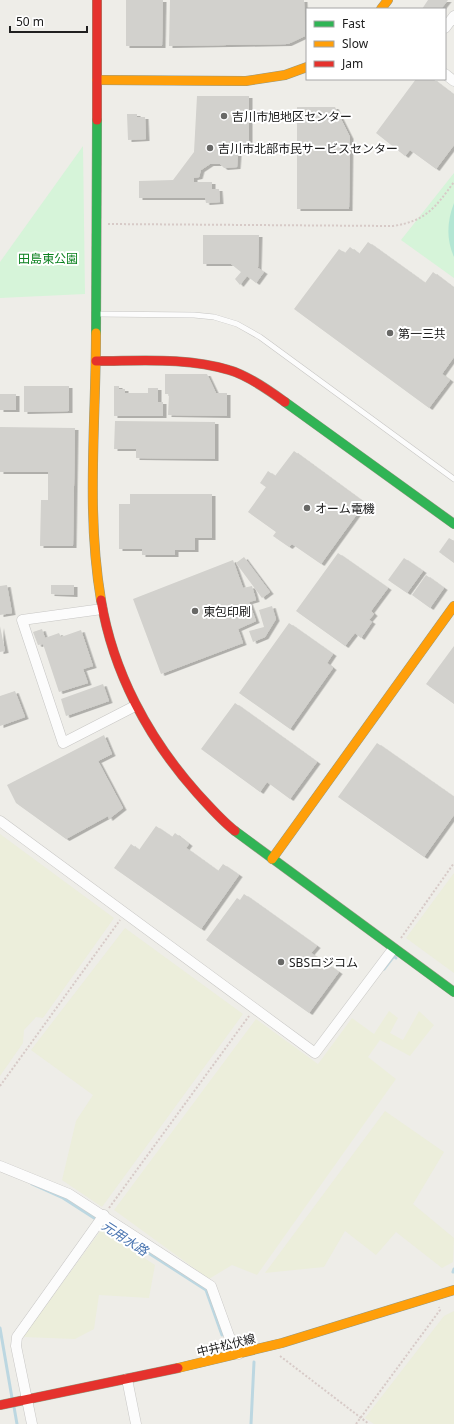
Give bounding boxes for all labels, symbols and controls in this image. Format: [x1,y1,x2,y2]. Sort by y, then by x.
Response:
scale bar [10,8,87,34]
legend [306,8,446,80]
text: 50 m [16,13,44,30]
text: Fast [342,15,366,32]
text: Slow [342,35,369,52]
text: Jam [341,55,363,72]
place label: 吉川市旭地区センター [232,108,352,125]
marker: 吉川市旭地区センター [219,111,229,121]
place label: 吉川市北部市民サービスセンター [218,140,398,157]
marker: 吉川市北部市民サービスセンター [205,143,215,153]
park label: 田島東公園 [18,250,78,267]
place label: 第一三共 [398,325,446,342]
marker: 第一三共 [385,328,395,338]
place label: オーム電機 [315,500,375,517]
marker: オーム電機 [302,503,312,513]
place label: 東包印刷 [203,603,251,620]
marker: 東包印刷 [190,606,200,616]
place label: SBSロジコム [289,954,358,971]
marker: SBSロジコム [276,957,286,967]
water label: 元用水路 [98,1216,153,1260]
street label: 中井松伏線 [195,1329,257,1361]

